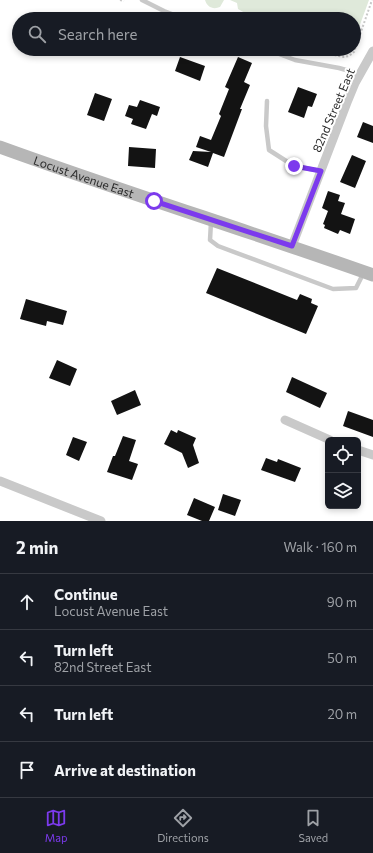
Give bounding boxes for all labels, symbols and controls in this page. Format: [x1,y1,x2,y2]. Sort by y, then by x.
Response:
search box [12,12,361,56]
icon: search [26,23,48,45]
text: Search here [58,25,137,43]
street label: 82nd Street East [309,66,357,154]
street label: Locust Avenue East [32,153,136,200]
route end [285,157,303,175]
route start [145,192,163,210]
map controls [325,437,361,509]
button: locate [325,437,361,473]
button: layers [325,473,361,509]
text: 2 min [16,537,58,558]
text: Walk · 160 m [283,539,357,555]
text: Continue [54,585,118,603]
icon: ahead [16,591,38,613]
text: 90 m [327,594,357,610]
text: Locust Avenue East [54,603,168,619]
text: Turn left [54,641,113,659]
icon: left [16,647,38,669]
text: 50 m [327,650,357,666]
text: 82nd Street East [54,659,151,675]
icon: left [16,703,38,725]
text: Turn left [54,705,113,723]
text: 20 m [328,706,357,722]
icon: arrive [16,759,38,781]
text: Arrive at destination [54,761,196,779]
tab: Map [45,807,68,844]
tab: Directions [157,807,209,844]
tab: Saved [298,807,328,844]

